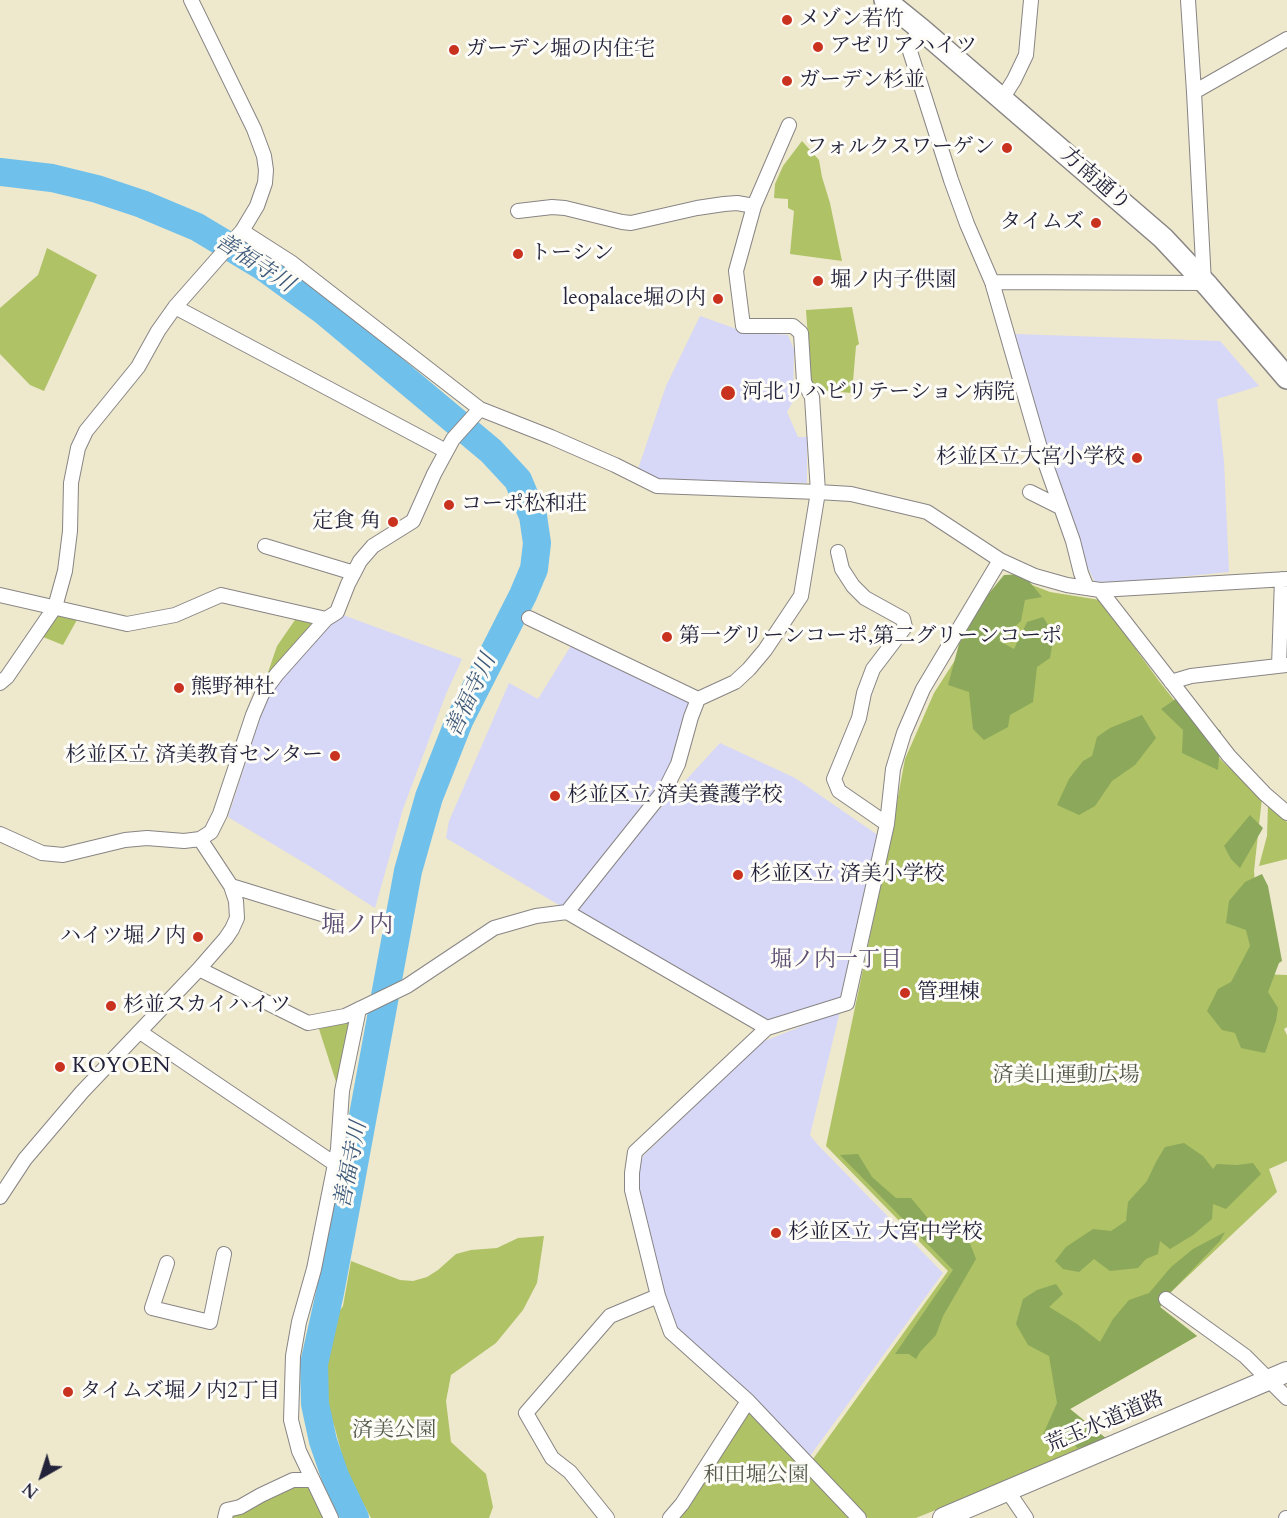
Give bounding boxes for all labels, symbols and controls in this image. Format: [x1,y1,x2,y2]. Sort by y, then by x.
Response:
place label: メゾン若竹 [799,7,904,33]
marker: メゾン若竹 [780,13,794,27]
place label: アゼリアハイツ [830,34,977,60]
place label: ガーデン堀の内住宅 [466,37,655,63]
marker: アゼリアハイツ [811,40,825,54]
marker: ガーデン堀の内住宅 [447,43,461,57]
place label: ガーデン杉並 [799,68,925,94]
marker: ガーデン杉並 [780,74,794,88]
place label: フォルクスワーゲン [806,135,995,161]
marker: フォルクスワーゲン [1000,141,1014,155]
street label: 方南通り [1055,143,1135,217]
place label: タイムズ [1000,210,1084,236]
marker: タイムズ [1089,216,1103,230]
water label: 善福寺川 [210,229,298,299]
place label: トーシン [530,241,614,267]
marker: トーシン [511,247,525,261]
place label: 堀ノ内子供園 [830,268,956,294]
marker: 堀ノ内子供園 [811,274,825,288]
place label: leopalace堀の内 [563,286,706,312]
marker: leopalace堀の内 [711,292,725,306]
place label: 河北リハビリテーション病院 [742,380,1015,406]
marker: 河北リハビリテーション病院 [719,384,737,402]
place label: 杉並区立大宮小学校 [936,445,1125,471]
marker: 杉並区立大宮小学校 [1130,451,1144,465]
place label: コーポ松和荘 [461,492,587,518]
marker: コーポ松和荘 [442,498,456,512]
place label: 定食 角 [312,509,381,535]
marker: 定食 角 [386,515,400,529]
place label: 第一グリーンコーポ,第二グリーンコーポ [679,624,1062,650]
marker: 第一グリーンコーポ,第二グリーンコーポ [660,630,674,644]
water label: 善福寺川 [441,651,503,741]
place label: 熊野神社 [191,675,275,701]
marker: 熊野神社 [172,681,186,695]
place label: 杉並区立 済美教育センター [65,743,323,769]
marker: 杉並区立 済美教育センター [328,749,342,763]
place label: 杉並区立 済美養護学校 [567,783,783,809]
marker: 杉並区立 済美養護学校 [548,789,562,803]
place label: 杉並区立 済美小学校 [750,862,945,888]
marker: 杉並区立 済美小学校 [731,868,745,882]
district label: 堀ノ内 [321,912,393,940]
place label: ハイツ堀ノ内 [60,924,186,950]
marker: ハイツ堀ノ内 [191,930,205,944]
district label: 堀ノ内一丁目 [770,948,902,974]
place label: 管理棟 [917,980,980,1006]
marker: 管理棟 [898,986,912,1000]
place label: 杉並スカイハイツ [123,993,291,1019]
marker: 杉並スカイハイツ [104,999,118,1013]
place label: KOYOEN [72,1054,170,1080]
marker: KOYOEN [53,1060,67,1074]
park label: 済美山運動広場 [993,1063,1139,1089]
water label: 善福寺川 [331,1119,373,1211]
place label: 杉並区立 大宮中学校 [788,1220,983,1246]
marker: 杉並区立 大宮中学校 [769,1226,783,1240]
place label: タイムズ堀ノ内2丁目 [80,1379,280,1405]
marker: タイムズ堀ノ内2丁目 [61,1385,75,1399]
street label: 荒玉水道道路 [1042,1387,1168,1459]
park label: 済美公園 [352,1418,436,1444]
north arrow [12,1446,72,1506]
park label: 和田堀公園 [704,1463,808,1489]
text: N [18,1477,43,1503]

